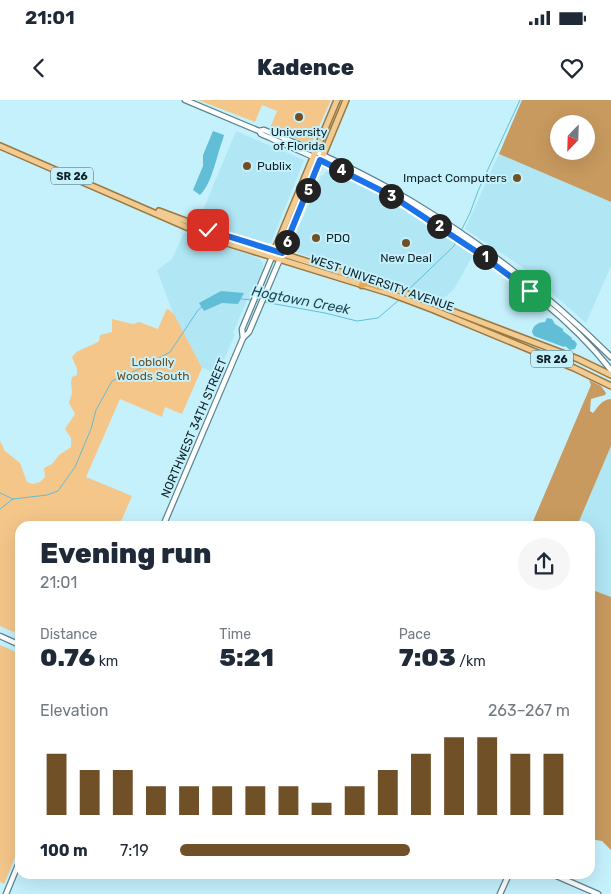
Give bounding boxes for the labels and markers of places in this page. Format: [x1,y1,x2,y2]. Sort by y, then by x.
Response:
marker: University of Florida [293,111,305,123]
place label: University of Florida [271,125,328,153]
pin: 4 [328,158,354,182]
place label: Publix [257,159,292,173]
marker: Publix [241,160,253,172]
place label: Impact Computers [403,171,507,185]
marker: Impact Computers [511,172,523,184]
pin: 5 [296,178,320,202]
pin: 3 [378,184,404,208]
pin [187,209,229,251]
pin: 2 [426,214,452,238]
pin: 6 [274,230,300,254]
place label: PDQ [326,231,350,245]
marker: PDQ [310,232,322,244]
marker: New Deal [400,237,412,249]
pin: 1 [472,244,498,270]
place label: New Deal [380,251,432,265]
pin [509,270,551,312]

